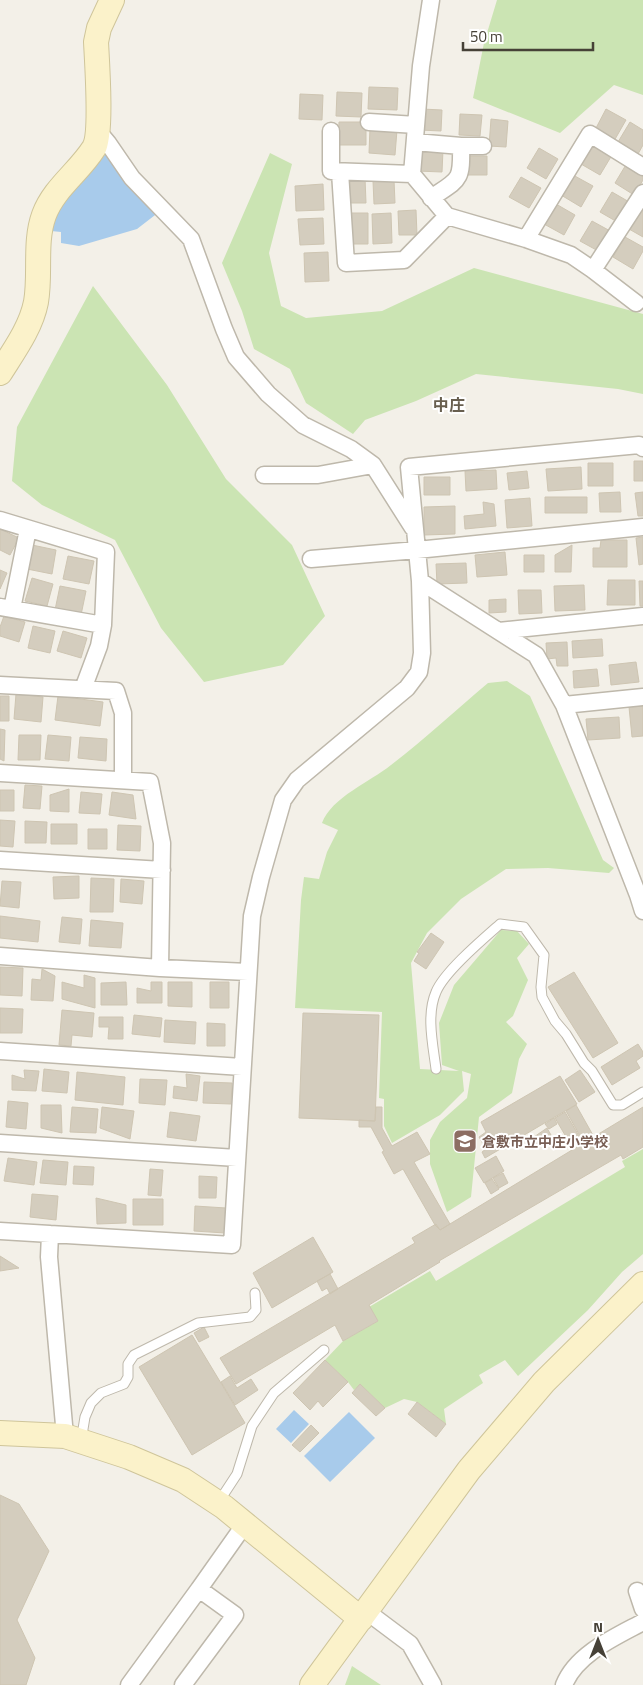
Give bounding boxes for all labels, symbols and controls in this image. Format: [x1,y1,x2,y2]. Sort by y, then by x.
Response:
scale bar [463,20,593,52]
text: 50 m [470,25,503,48]
district label: 中庄 [433,393,465,417]
school or university icon: 倉敷市立中庄小学校 [452,1128,478,1154]
place label: 倉敷市立中庄小学校 [482,1131,608,1152]
north arrow [573,1615,623,1665]
text: N [593,1616,603,1637]

